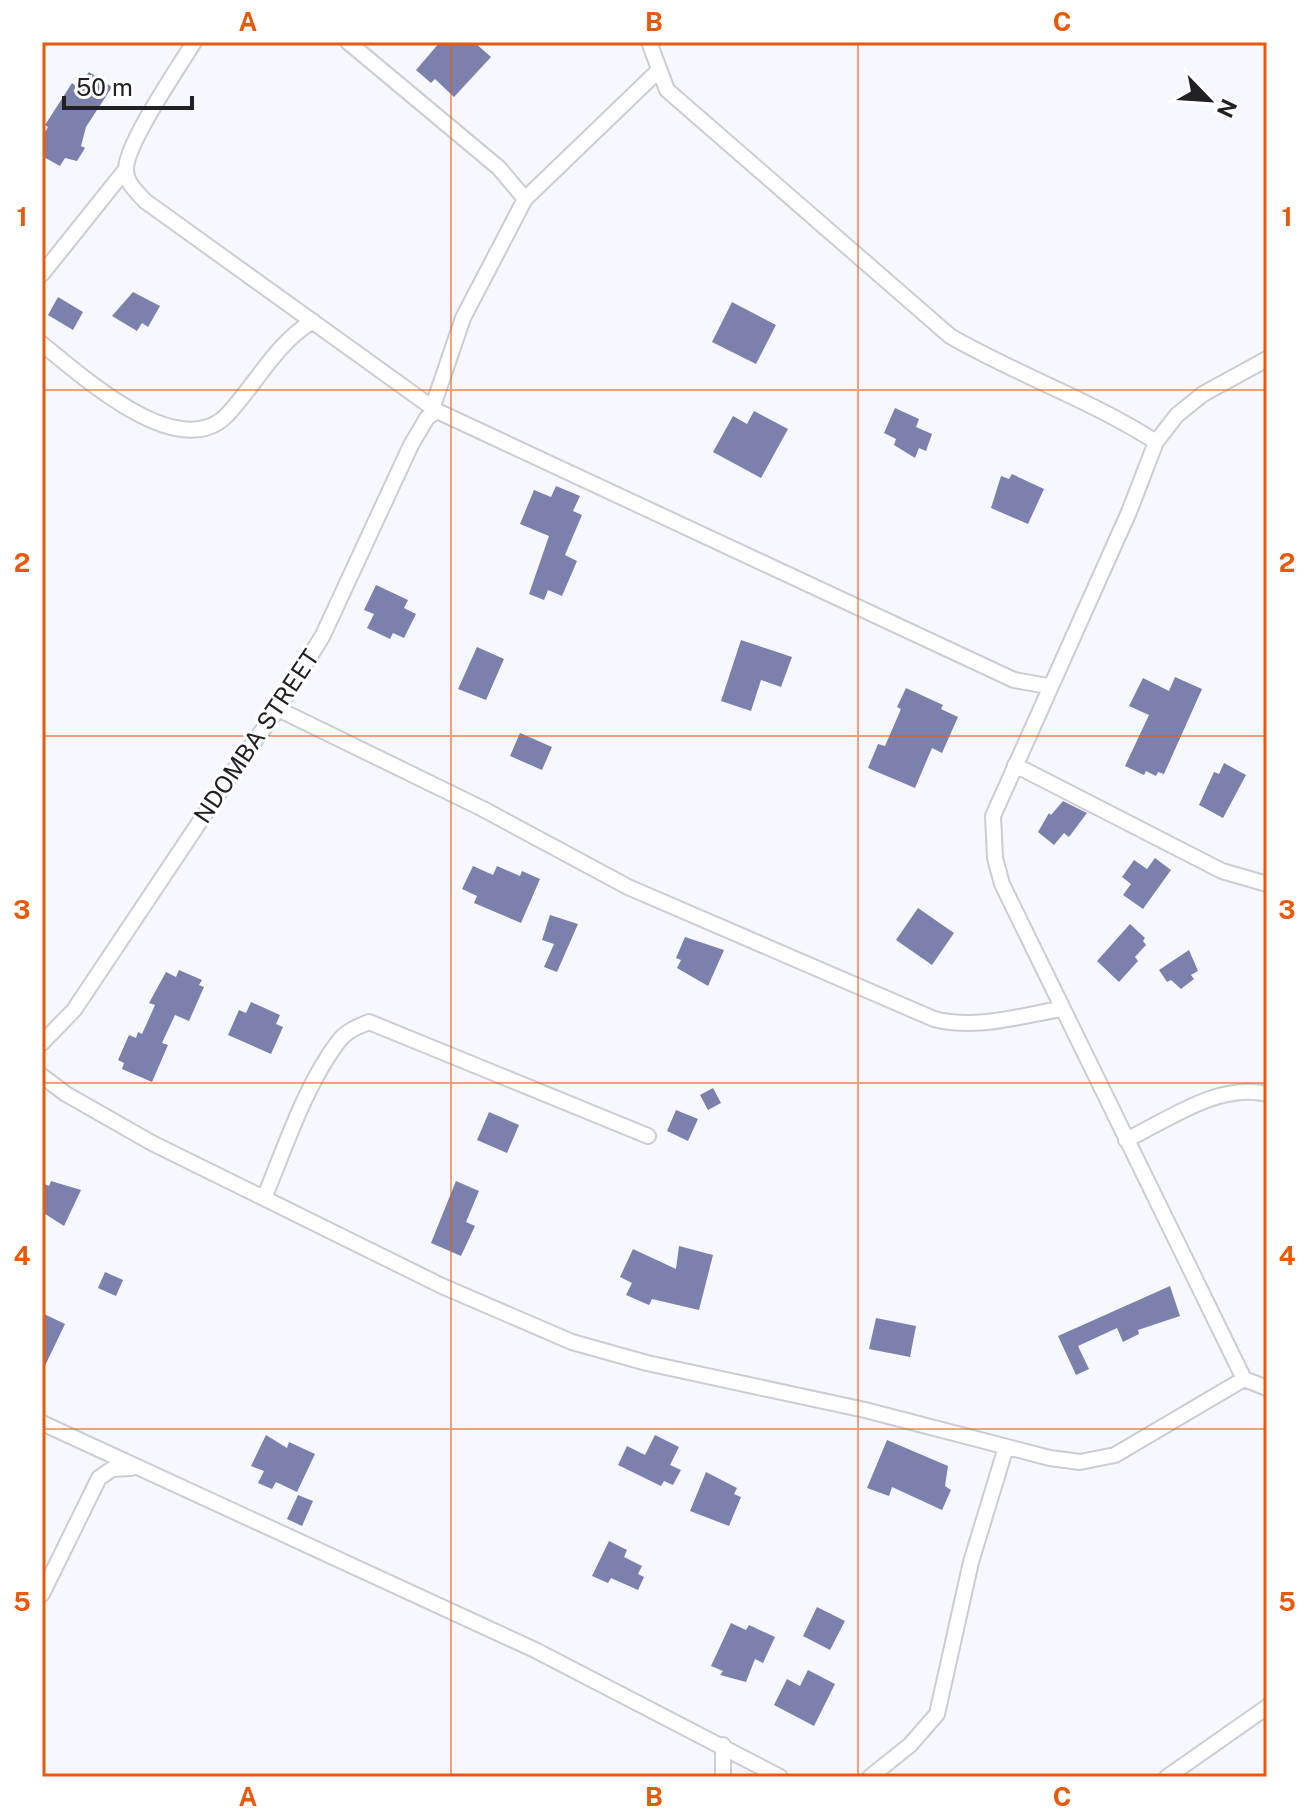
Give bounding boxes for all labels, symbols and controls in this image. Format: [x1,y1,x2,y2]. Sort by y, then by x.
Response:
text: A [239,6,258,37]
text: B [645,6,663,37]
text: C [1053,6,1071,37]
scale bar [64,60,192,110]
north arrow [1169,60,1249,140]
text: 50 m [76,73,133,101]
text: N [1212,95,1243,122]
text: 1 [16,201,28,232]
text: 1 [1281,201,1293,232]
text: 2 [14,547,30,578]
text: 2 [1279,547,1295,578]
street label: NDOMBA STREET [188,644,324,828]
text: 3 [13,894,31,925]
text: 3 [1278,894,1296,925]
text: 4 [13,1240,31,1271]
text: 4 [1278,1240,1296,1271]
text: 5 [13,1586,31,1617]
text: 5 [1278,1586,1296,1617]
text: A [239,1781,258,1812]
text: B [645,1781,663,1812]
text: C [1053,1781,1071,1812]

